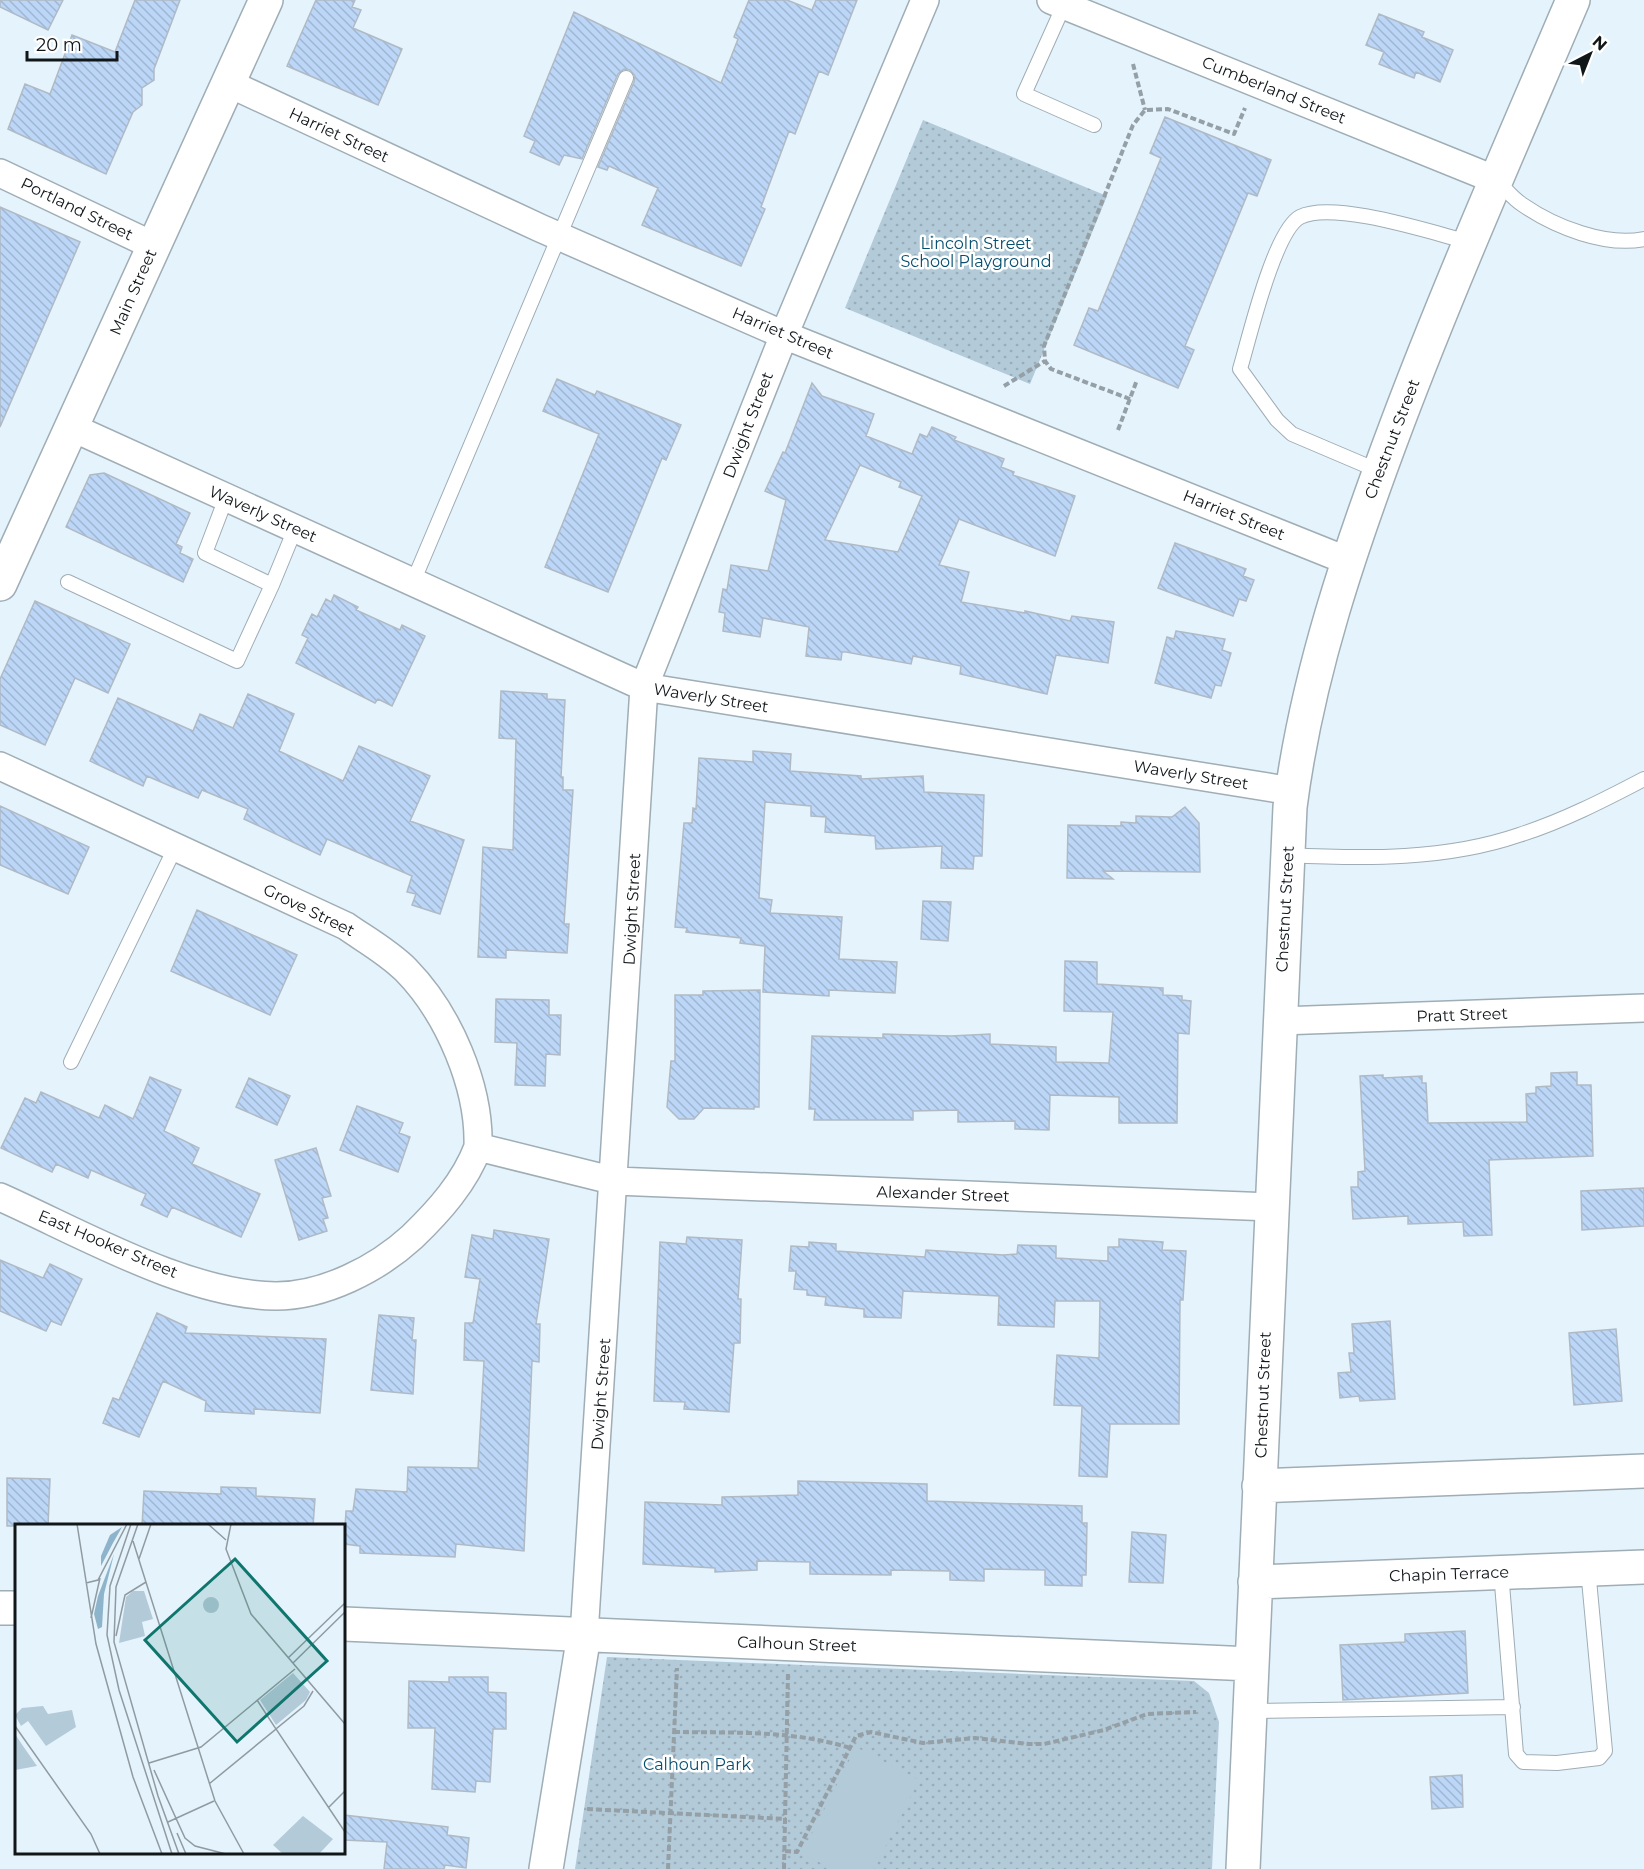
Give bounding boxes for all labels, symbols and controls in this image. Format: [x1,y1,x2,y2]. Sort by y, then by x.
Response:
scale bar [27,24,117,62]
north arrow [1560,24,1620,84]
text: N [1589,32,1611,55]
text: 20 m [36,34,82,56]
street label: Cumberland Street [1199,52,1349,128]
street label: Harriet Street [286,104,392,167]
street label: Portland Street [18,174,137,245]
park label: Lincoln Street School Playground [900,234,1052,271]
street label: Main Street [106,245,161,338]
street label: Harriet Street [730,303,837,363]
street label: Dwight Street [719,369,777,481]
street label: Chestnut Street [1360,376,1424,502]
street label: Waverly Street [206,482,320,546]
street label: Harriet Street [1180,486,1288,544]
street label: Waverly Street [652,680,770,717]
street label: Waverly Street [1132,757,1250,794]
street label: Chestnut Street [1272,845,1298,973]
street label: Dwight Street [620,852,644,966]
street label: Grove Street [260,880,358,940]
street label: Pratt Street [1416,1004,1509,1026]
street label: Alexander Street [876,1182,1010,1206]
street label: East Hooker Street [35,1206,181,1282]
street label: Chestnut Street [1251,1331,1275,1459]
street label: Dwight Street [588,1337,614,1451]
inset map [15,1524,345,1854]
street label: Chapin Terrace [1389,1562,1509,1586]
street label: Calhoun Street [737,1632,858,1656]
park label: Calhoun Park [643,1755,751,1774]

